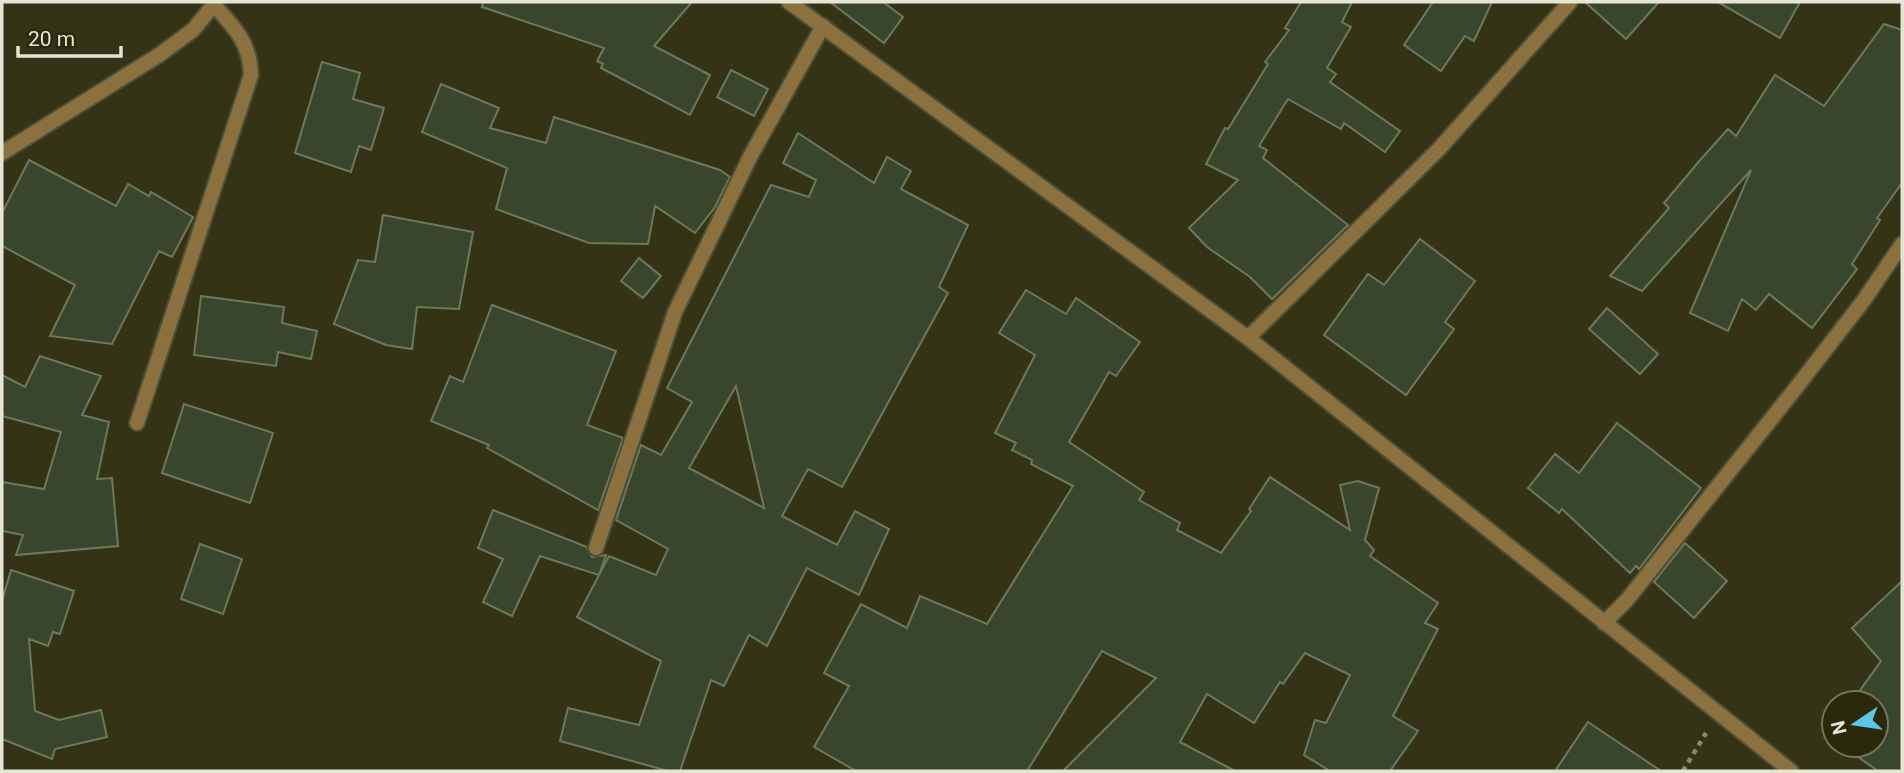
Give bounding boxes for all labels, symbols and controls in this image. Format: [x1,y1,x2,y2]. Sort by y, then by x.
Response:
scale bar [18,14,121,58]
text: 20 m [28,27,75,51]
north arrow [1820,689,1890,759]
text: N [1826,719,1852,737]

